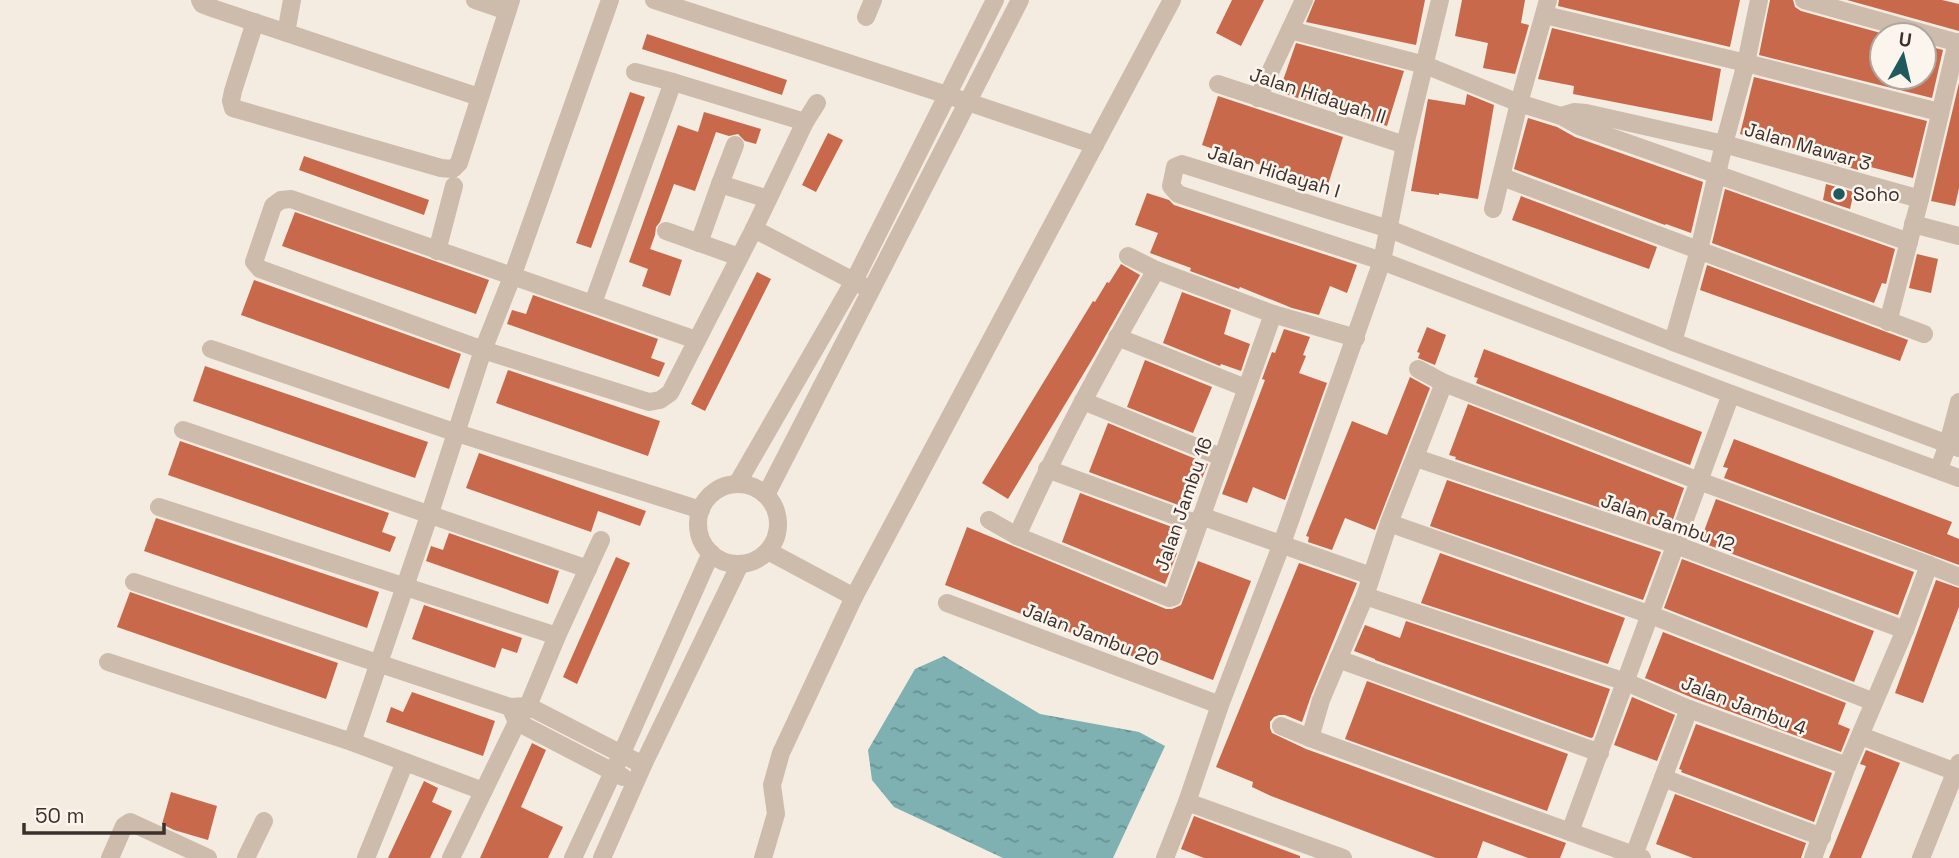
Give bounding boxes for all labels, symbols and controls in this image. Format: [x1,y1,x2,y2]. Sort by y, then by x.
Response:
north arrow [1868,21,1938,91]
text: U [1897,26,1913,53]
street label: Jalan Hidayah II [1246,62,1389,129]
street label: Jalan Mawar 3 [1742,116,1874,176]
street label: Jalan Hidayah I [1204,139,1343,204]
place label: Soho [1853,182,1900,207]
marker: Soho [1831,186,1847,202]
street label: Jalan Jambu 16 [1149,434,1218,575]
street label: Jalan Jambu 12 [1598,488,1738,557]
street label: Jalan Jambu 20 [1019,597,1163,672]
street label: Jalan Jambu 4 [1677,670,1810,741]
scale bar [24,792,164,836]
text: 50 m [35,802,85,829]

